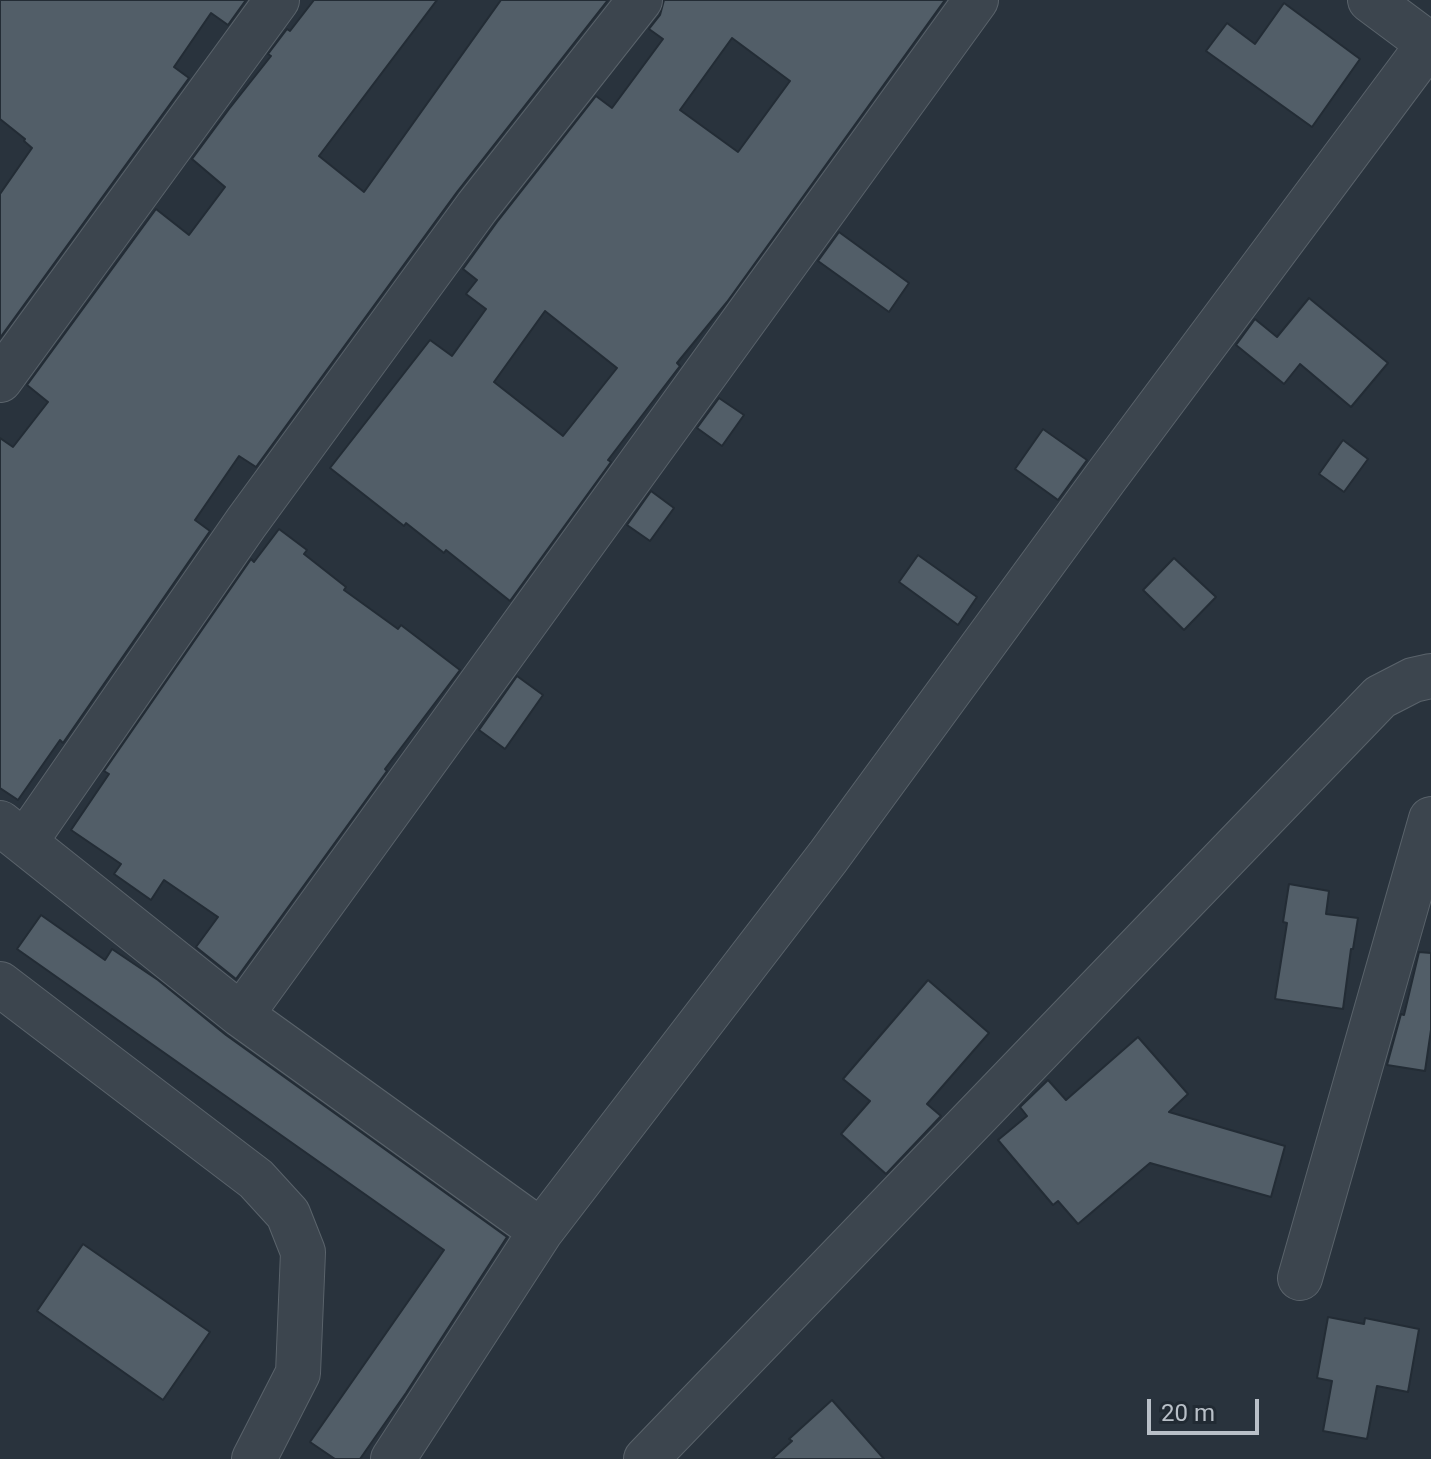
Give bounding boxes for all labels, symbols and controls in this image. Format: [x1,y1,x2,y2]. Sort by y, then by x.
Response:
scale bar [1151,1383,1263,1433]
text: 20 m [1161,1399,1215,1427]

